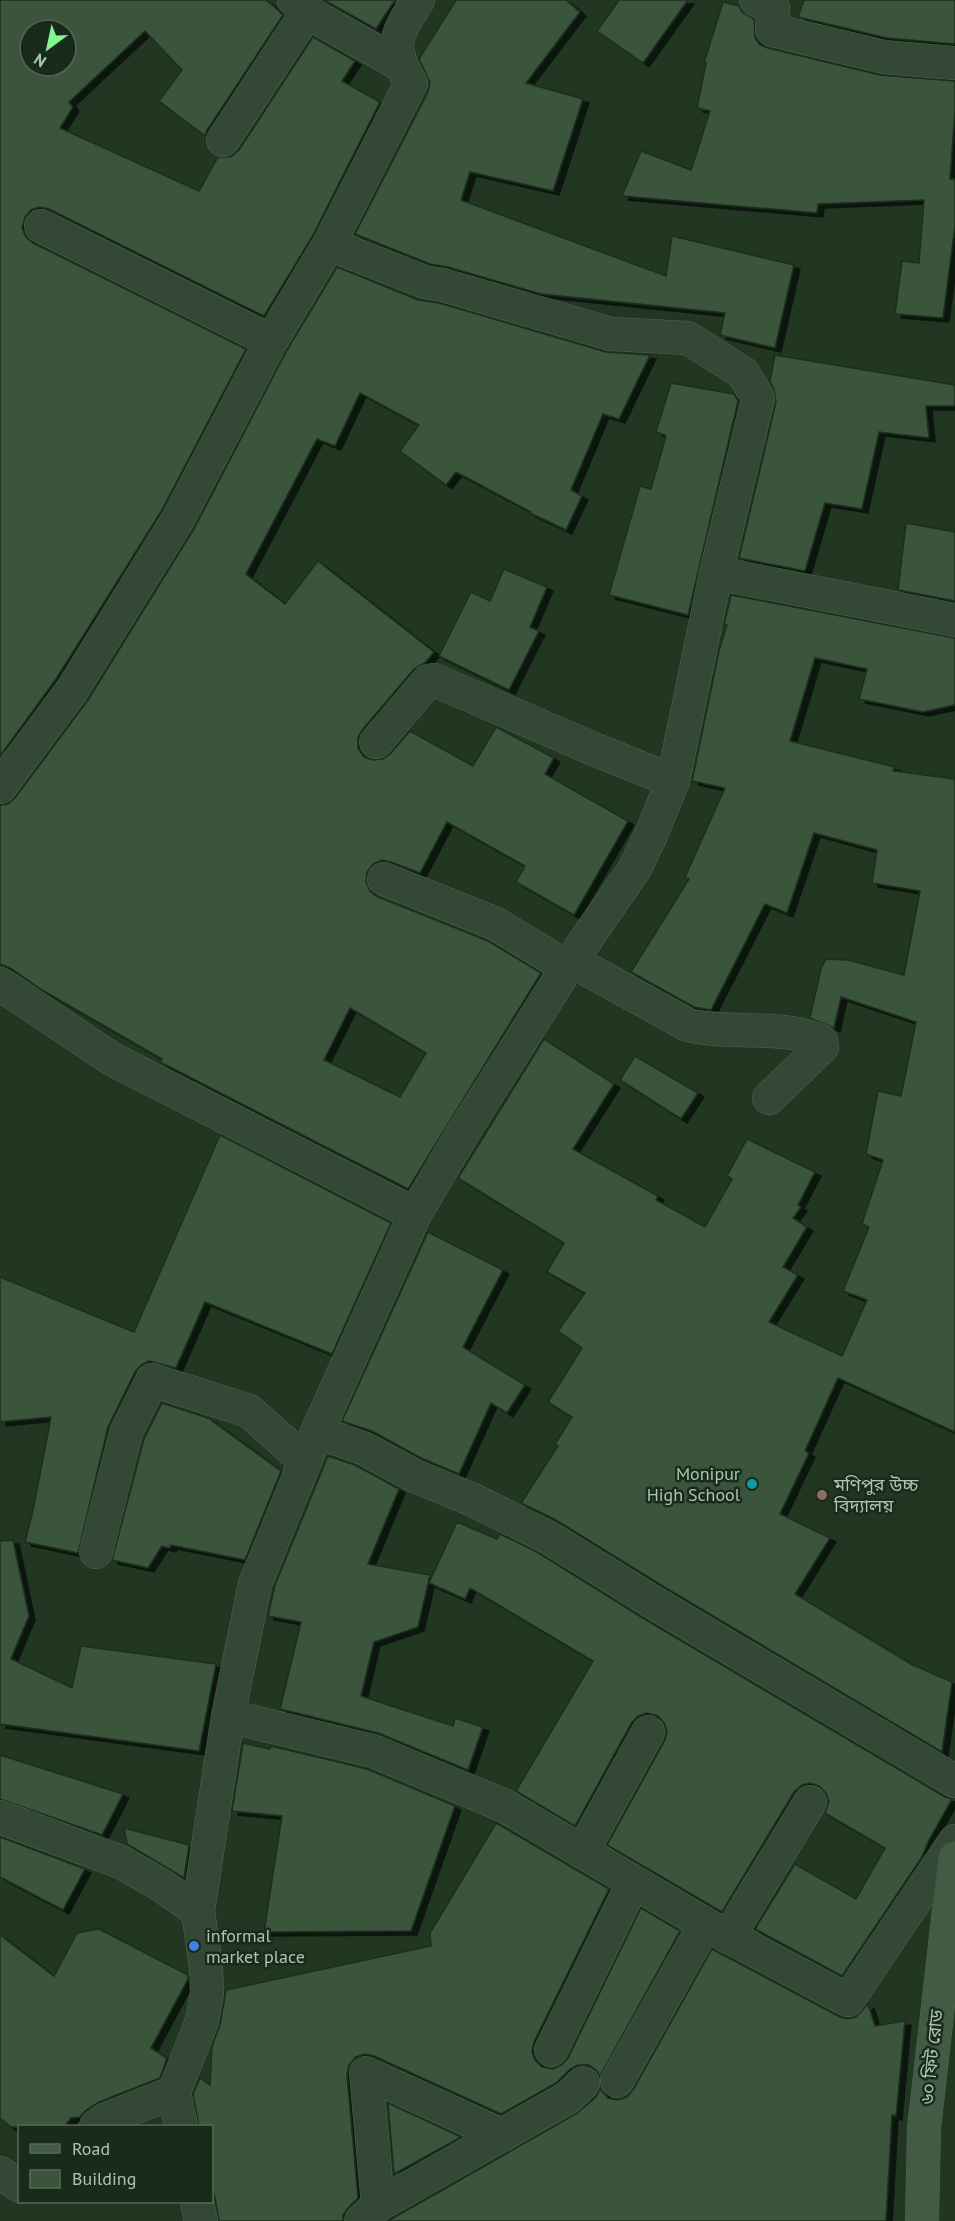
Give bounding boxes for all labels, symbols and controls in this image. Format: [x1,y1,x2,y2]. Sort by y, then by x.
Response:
north arrow [18,18,78,78]
text: N [30,49,50,72]
place label: Monipur High School [647,1462,741,1506]
place label: মণিপুর উচ্চ বিদ্যালয় [833,1473,919,1517]
marker: Monipur High School [745,1477,759,1491]
marker: মণিপুর উচ্চ বিদ্যালয় [815,1488,829,1502]
place label: informal market place [206,1924,305,1968]
marker: informal market place [187,1939,201,1953]
street label: ৬০ ফিট রোড [915,2008,948,2106]
legend [18,2125,213,2203]
text: Road [72,2137,110,2160]
text: Building [72,2167,136,2190]

